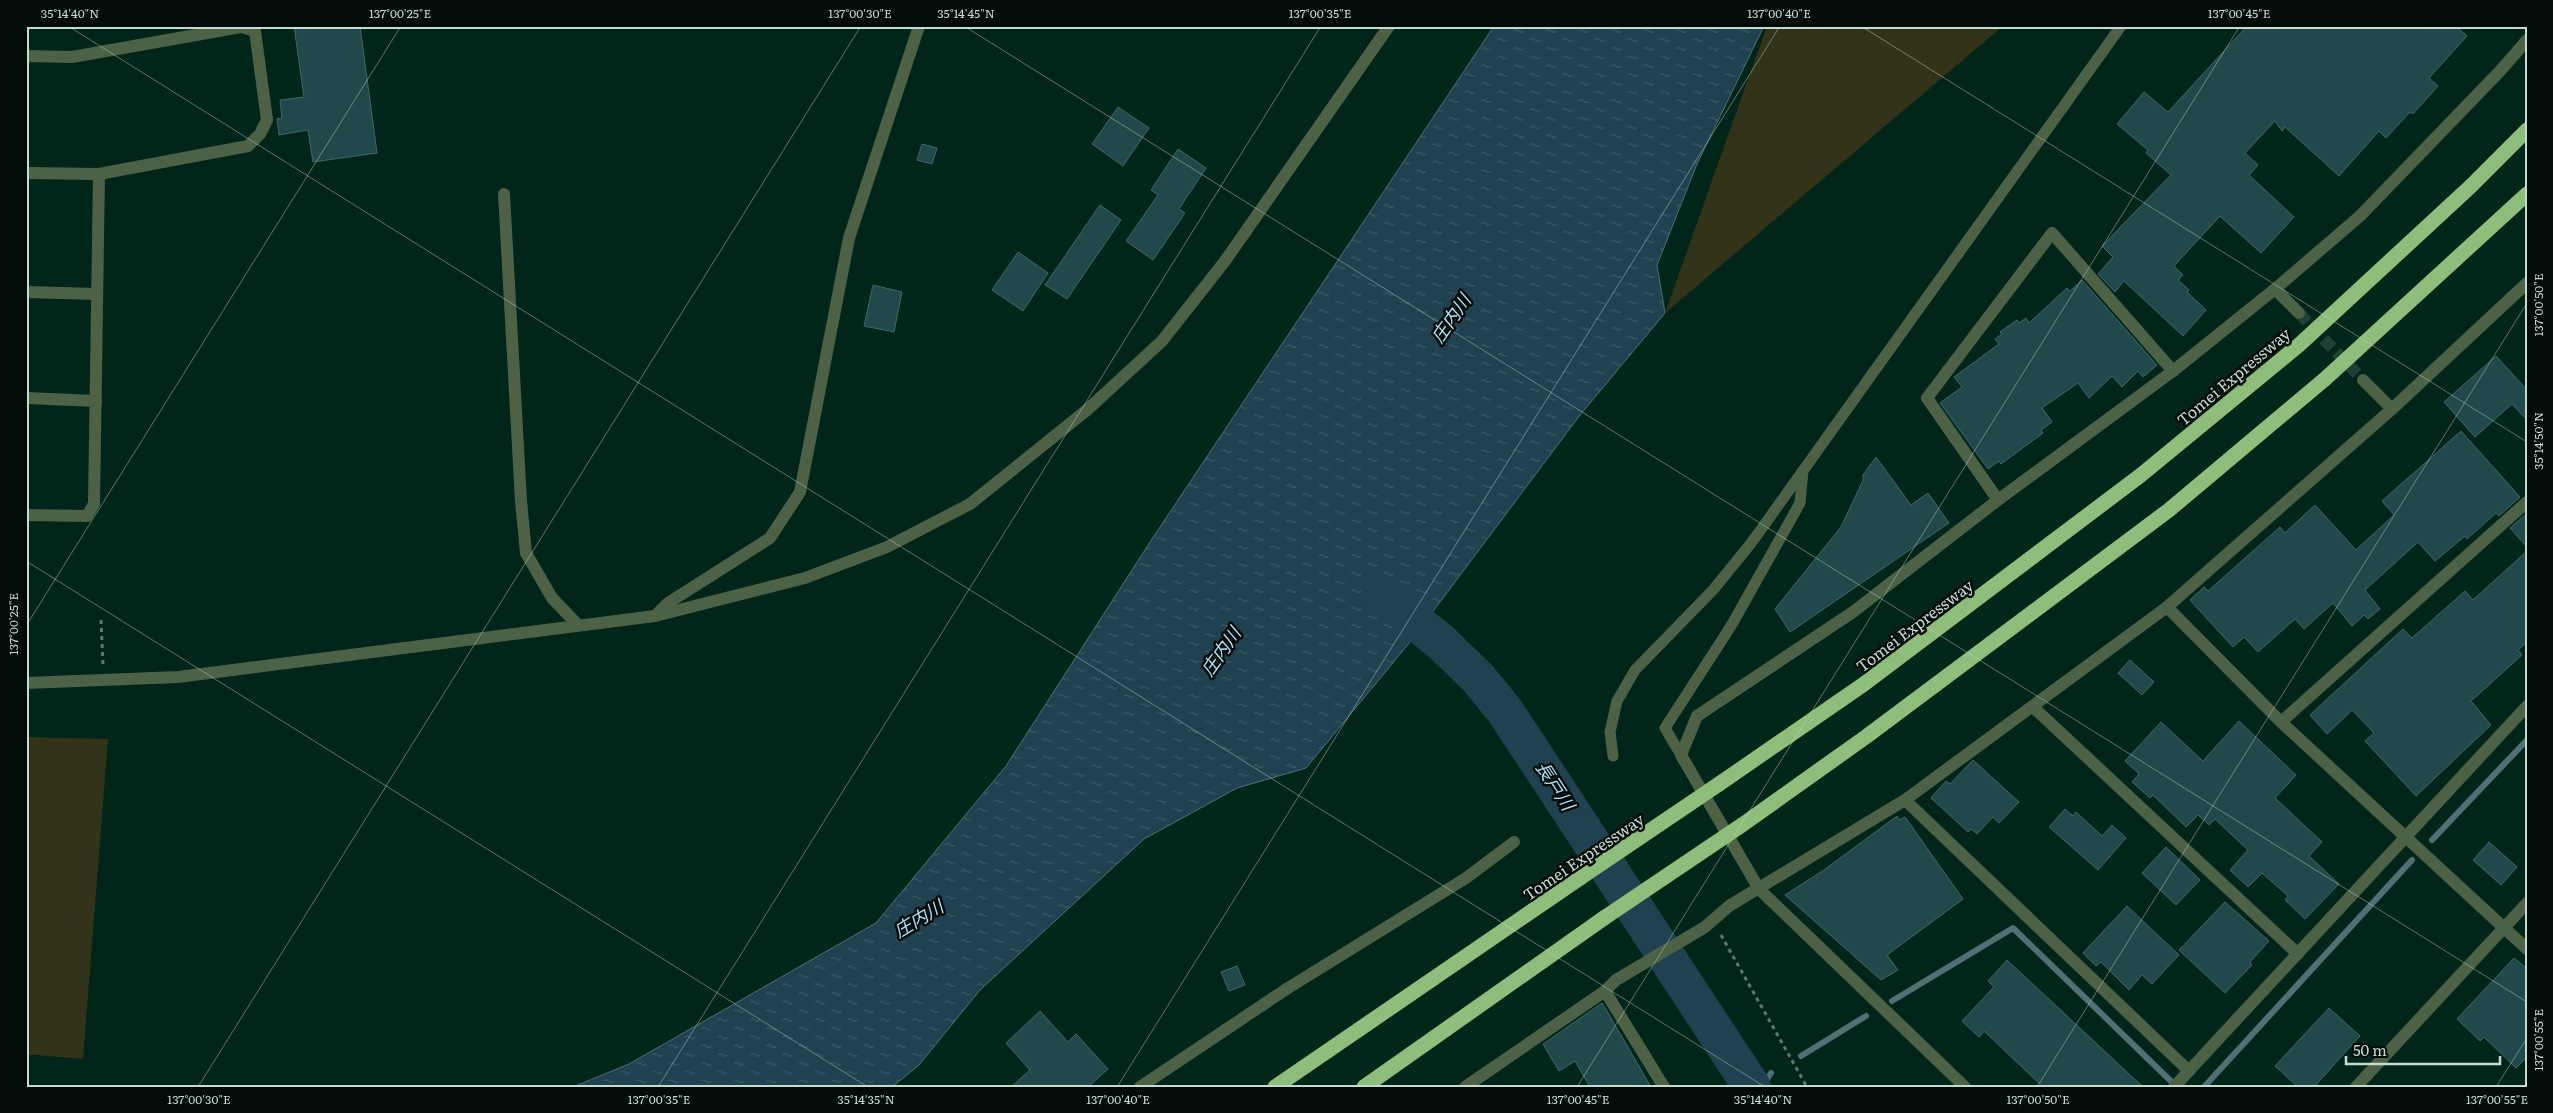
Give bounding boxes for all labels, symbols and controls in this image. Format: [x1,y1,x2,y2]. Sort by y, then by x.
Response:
text: 35°14'40"N [41,4,99,22]
text: 137°00'25"E [369,4,431,22]
text: 137°00'30"E [828,4,892,22]
text: 35°14'45"N [937,4,995,22]
text: 137°00'35"E [1289,4,1352,22]
text: 137°00'40"E [1747,4,1811,22]
text: 137°00'45"E [2208,4,2271,22]
text: 137°00'50"E [2529,273,2547,337]
water label: 庄内川 [1423,287,1478,348]
street label: Tomei Expressway [2171,321,2296,431]
text: 35°14'50"N [2529,412,2547,470]
street label: Tomei Expressway [1850,572,1978,677]
text: 137°00'25"E [4,593,22,655]
water label: 庄内川 [1193,620,1248,681]
water label: 長戸川 [1530,755,1583,817]
street label: Tomei Expressway [1518,806,1649,906]
water label: 庄内川 [888,891,950,943]
text: 137°00'55"E [2529,1009,2547,1071]
scale bar [2346,1033,2499,1065]
text: 50 m [2353,1038,2387,1061]
text: 137°00'30"E [167,1090,231,1108]
text: 137°00'35"E [628,1090,691,1108]
text: 35°14'35"N [837,1090,895,1108]
text: 137°00'40"E [1086,1090,1150,1108]
text: 137°00'45"E [1547,1090,1610,1108]
text: 35°14'40"N [1734,1090,1792,1108]
text: 137°00'50"E [2006,1090,2070,1108]
text: 137°00'55"E [2466,1090,2528,1108]

